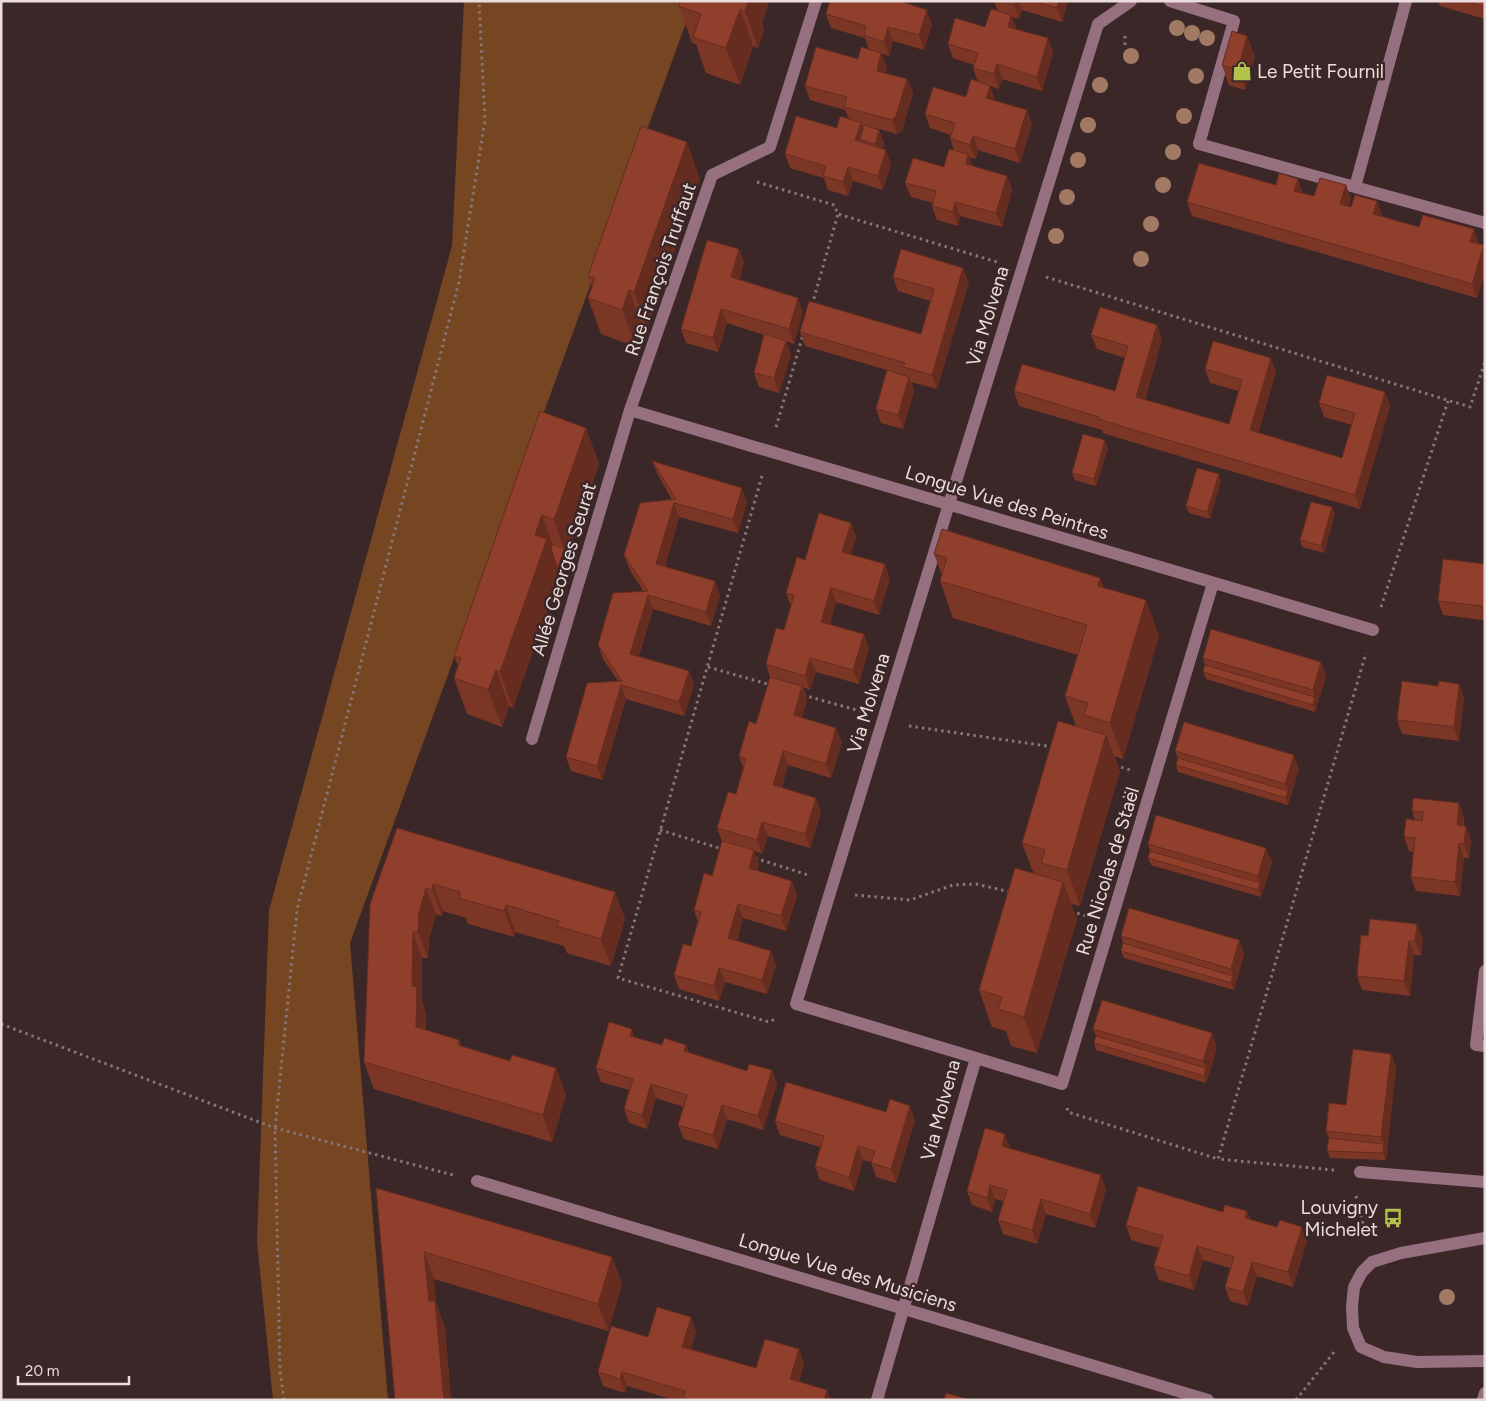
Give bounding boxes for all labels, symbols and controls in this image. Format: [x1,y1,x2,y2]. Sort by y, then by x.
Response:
shop icon: Le Petit Fournil [1231,60,1253,82]
place label: Le Petit Fournil [1257,60,1384,83]
street label: Rue François Truffaut [620,180,701,359]
street label: Via Molvena [961,263,1014,369]
street label: Longue Vue des Peintres [903,461,1111,544]
street label: Allée Georges Seurat [526,480,601,659]
street label: Via Molvena [842,650,895,756]
street label: Rue Nicolas de Staël [1071,784,1144,958]
street label: Via Molvena [916,1057,965,1163]
place label: Louvigny Michelet [1301,1196,1378,1241]
bus stop icon: Louvigny Michelet [1382,1207,1404,1229]
street label: Longue Vue des Musiciens [736,1228,960,1317]
scale bar [18,1354,129,1386]
text: 20 m [25,1362,59,1380]

